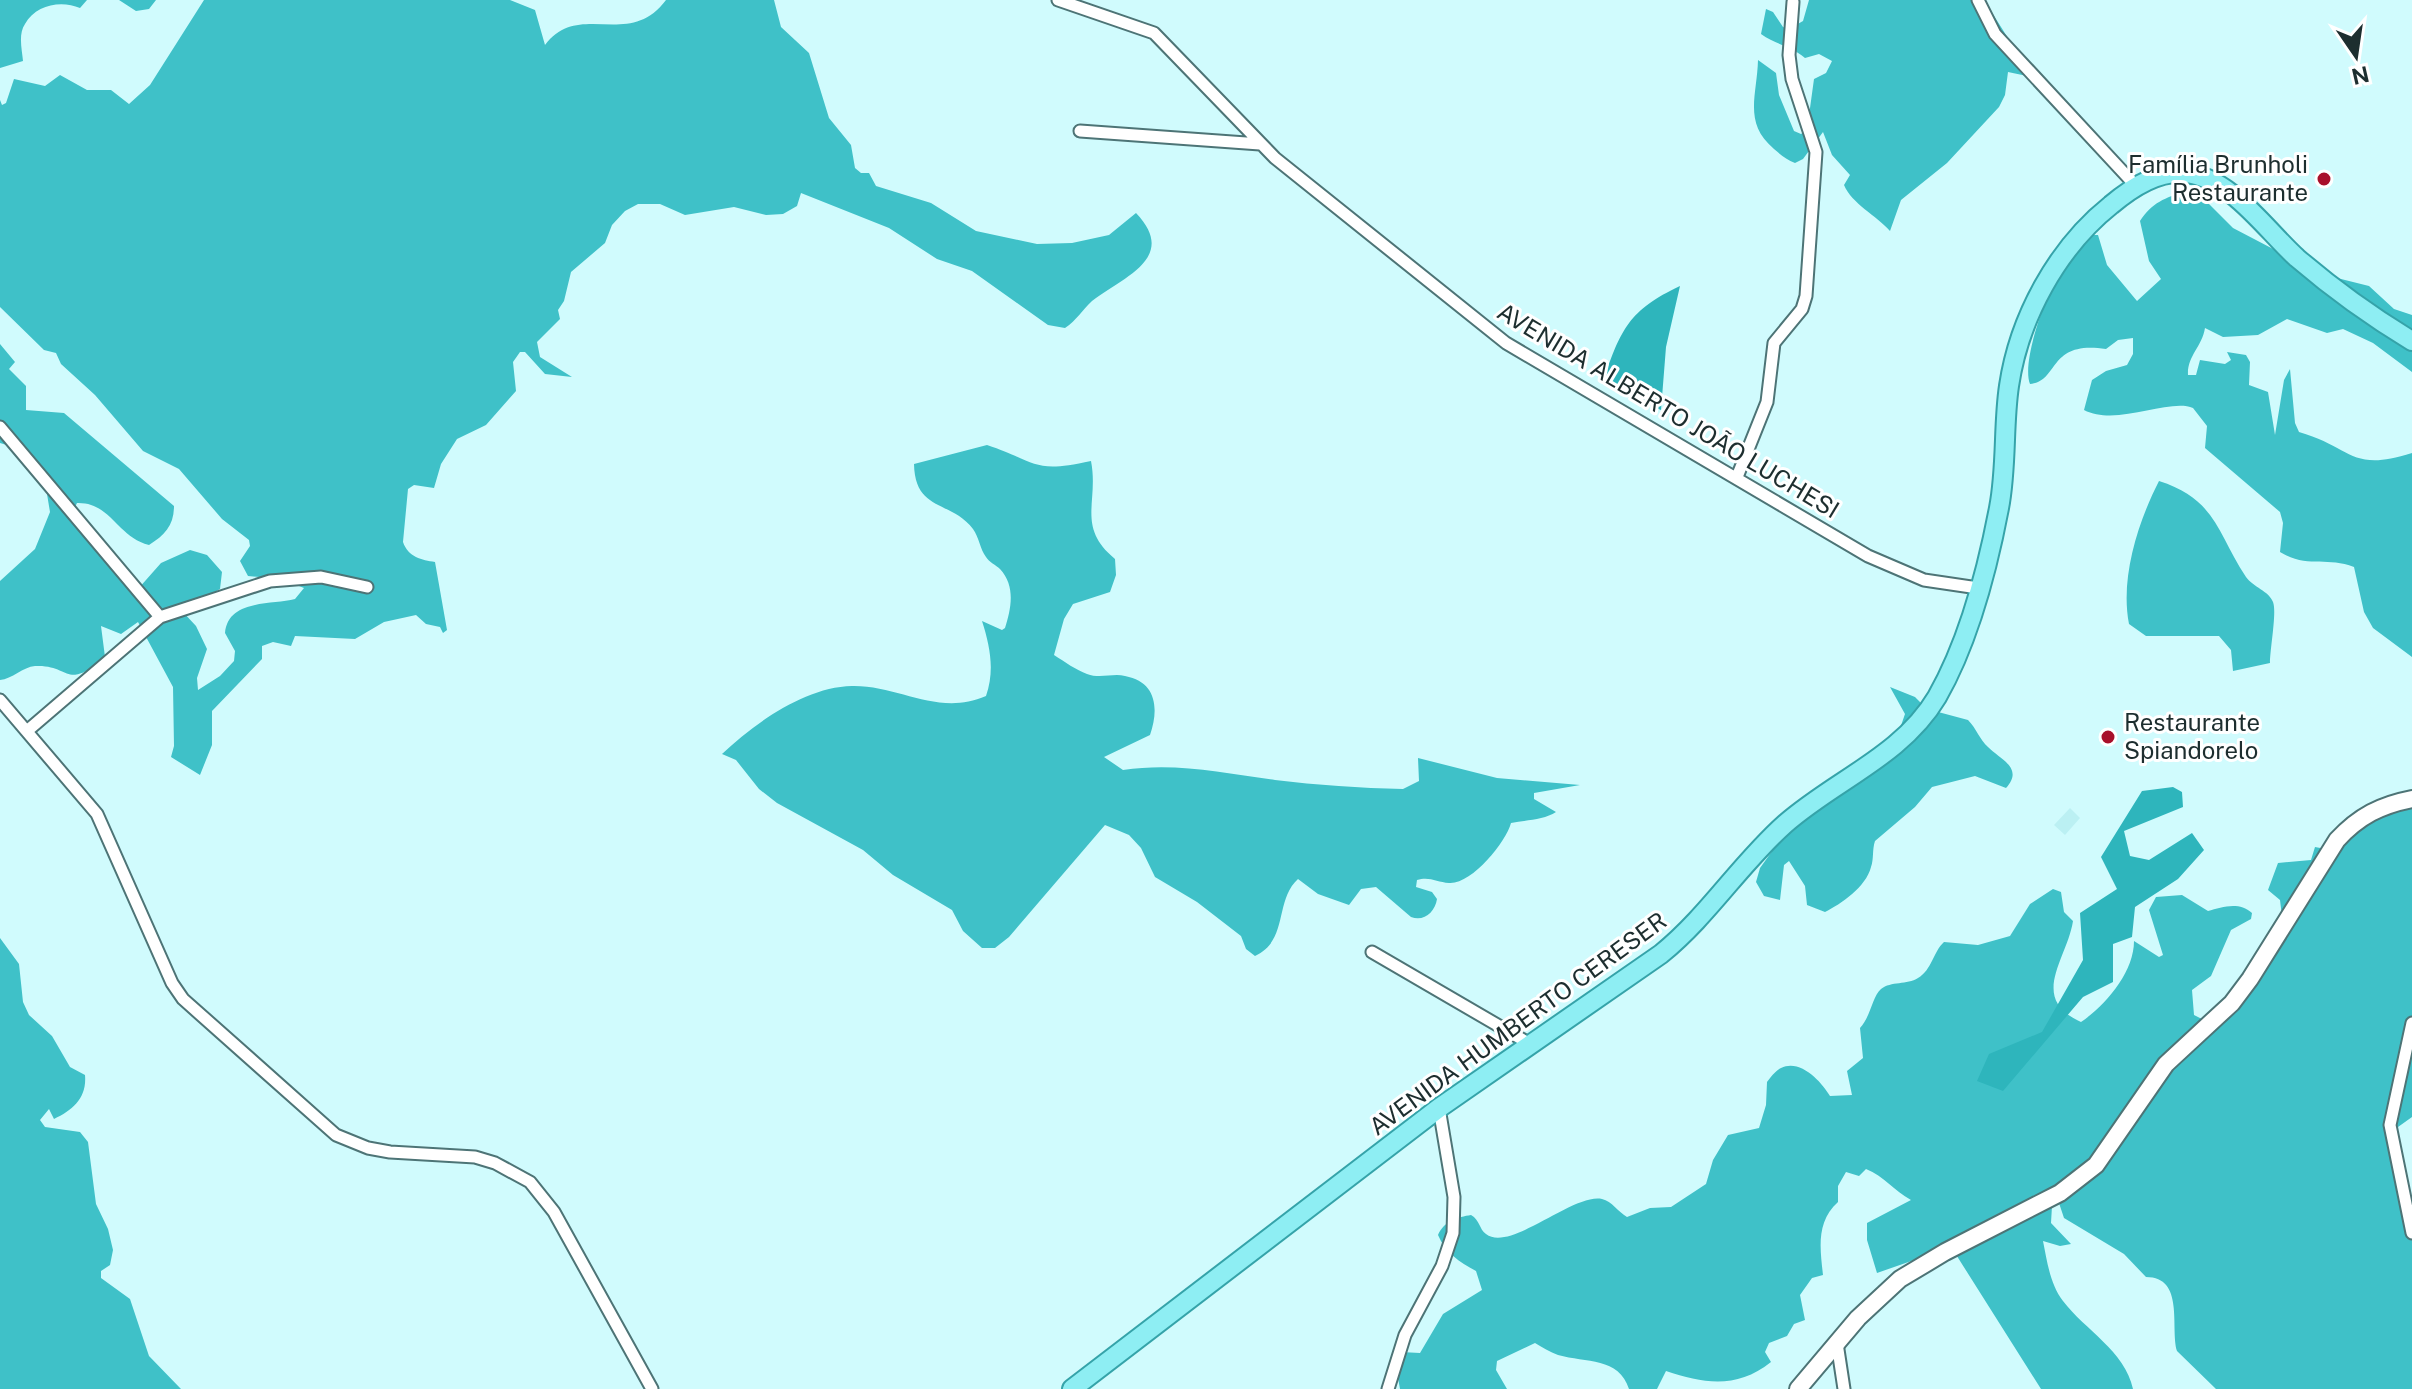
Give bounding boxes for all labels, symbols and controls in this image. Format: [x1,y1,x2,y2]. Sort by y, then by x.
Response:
north arrow [2316,16,2396,96]
text: N [2349,61,2372,90]
place label: Família Brunholi Restaurante [2128,150,2308,206]
marker: Família Brunholi Restaurante [2315,170,2333,188]
street label: AVENIDA ALBERTO JOÃO LUCHESI [1493,297,1844,523]
place label: Restaurante Spiandorelo [2124,708,2260,764]
marker: Restaurante Spiandorelo [2099,728,2117,746]
street label: AVENIDA HUMBERTO CERESER [1363,906,1671,1140]

